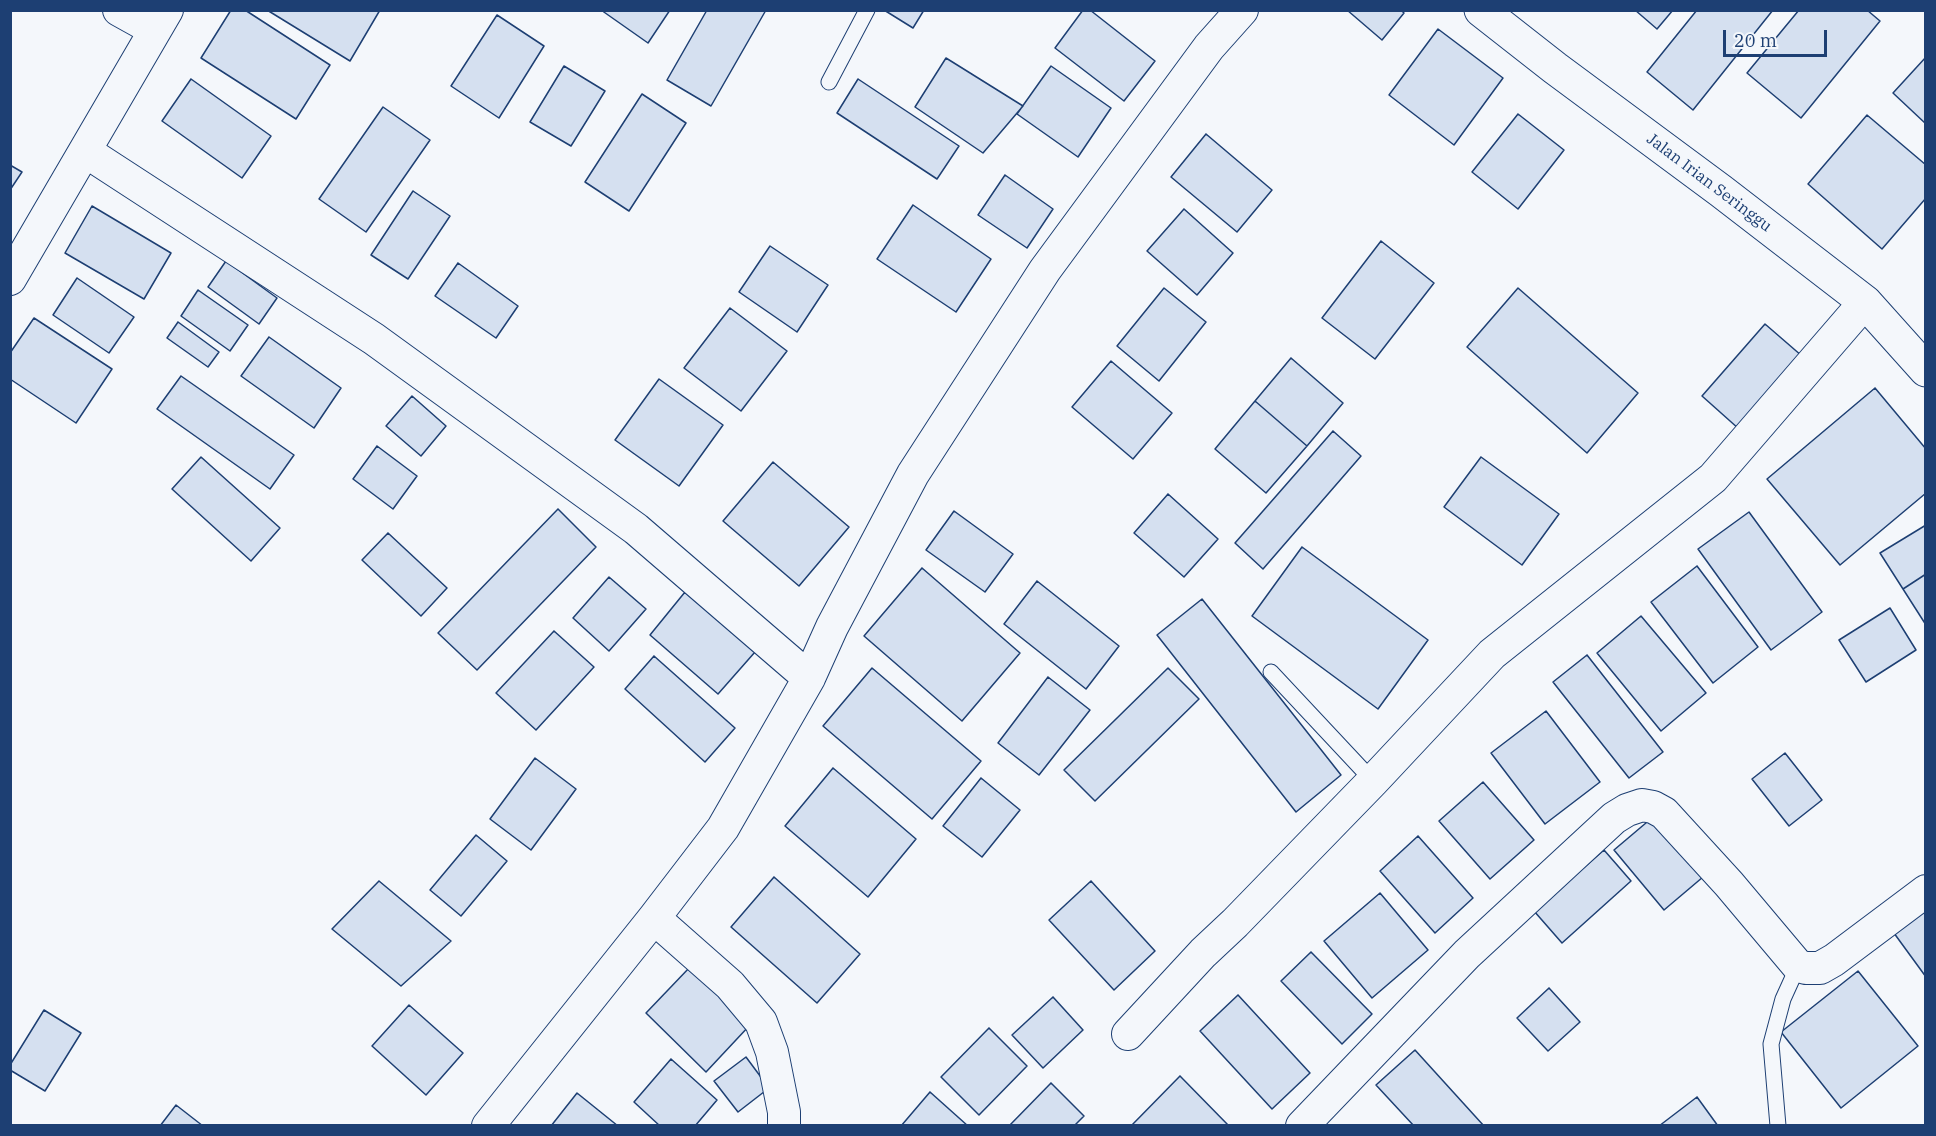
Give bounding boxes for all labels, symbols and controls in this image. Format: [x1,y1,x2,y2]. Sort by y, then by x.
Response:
scale bar [1726,18,1830,56]
text: 20 m [1734,29,1777,52]
street label: Jalan Irian Seringgu [1643,130,1775,236]

